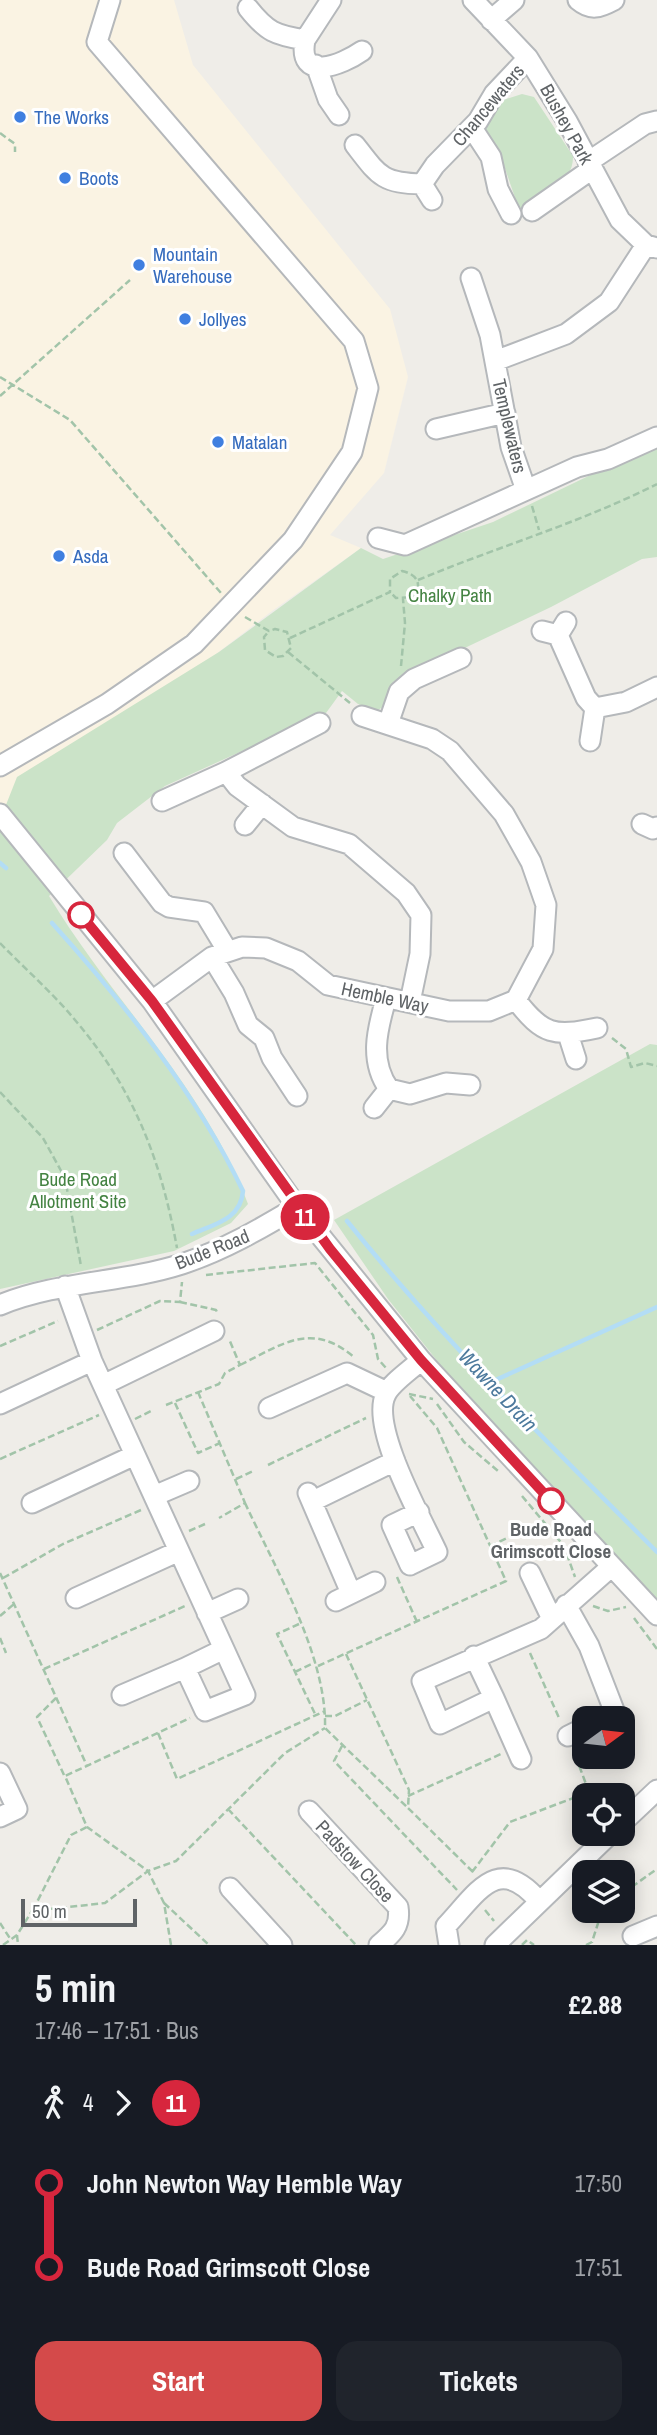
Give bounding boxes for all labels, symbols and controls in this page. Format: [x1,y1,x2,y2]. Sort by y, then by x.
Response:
street label: Chancewaters [446,58,530,152]
street label: Bushey Park [534,79,600,169]
place label: The Works [34,104,109,130]
marker: The Works [12,109,28,125]
place label: Boots [79,165,119,191]
marker: Boots [57,170,73,186]
place label: Mountain Warehouse [153,241,232,289]
marker: Mountain Warehouse [131,257,147,273]
place label: Jollyes [199,306,247,332]
marker: Jollyes [177,311,193,327]
street label: Templewaters [487,376,534,476]
place label: Matalan [232,429,287,455]
marker: Matalan [210,434,226,450]
place label: Asda [72,543,109,569]
marker: Asda [51,548,67,564]
park label: Chalky Path [408,582,492,608]
unlabelled marker [68,902,94,928]
street label: Hemble Way [339,975,431,1019]
park label: Bude Road Allotment Site [29,1166,127,1214]
line badge: 11 [274,1194,336,1240]
text: 11 [295,1201,315,1233]
street label: Bude Road [171,1222,253,1276]
water label: Wawne Drain [452,1342,544,1438]
marker: Bude Road Grimscott Close [538,1488,564,1514]
place label: Bude Road Grimscott Close [491,1516,612,1564]
north arrow [572,1706,635,1769]
map controls [572,1706,635,1923]
button: locate [572,1783,635,1846]
street label: Padstow Close [310,1814,400,1908]
button: layers [572,1860,635,1923]
scale bar [21,1896,136,1928]
text: 50 m [32,1898,67,1924]
text: 5 min [35,1963,116,2014]
text: £2.88 [569,1987,622,2022]
text: 17:46 – 17:51 · Bus [35,2015,199,2046]
icon: walk [35,2084,73,2122]
icon: forward [104,2084,142,2122]
text: 4 [83,2087,94,2118]
text: 11 [166,2087,186,2119]
text: John Newton Way Hemble Way [87,2166,402,2201]
text: 17:50 [575,2168,622,2199]
text: Bude Road Grimscott Close [87,2250,370,2285]
text: 17:51 [575,2252,622,2283]
button: Start [35,2341,322,2421]
button: Tickets [336,2341,622,2421]

